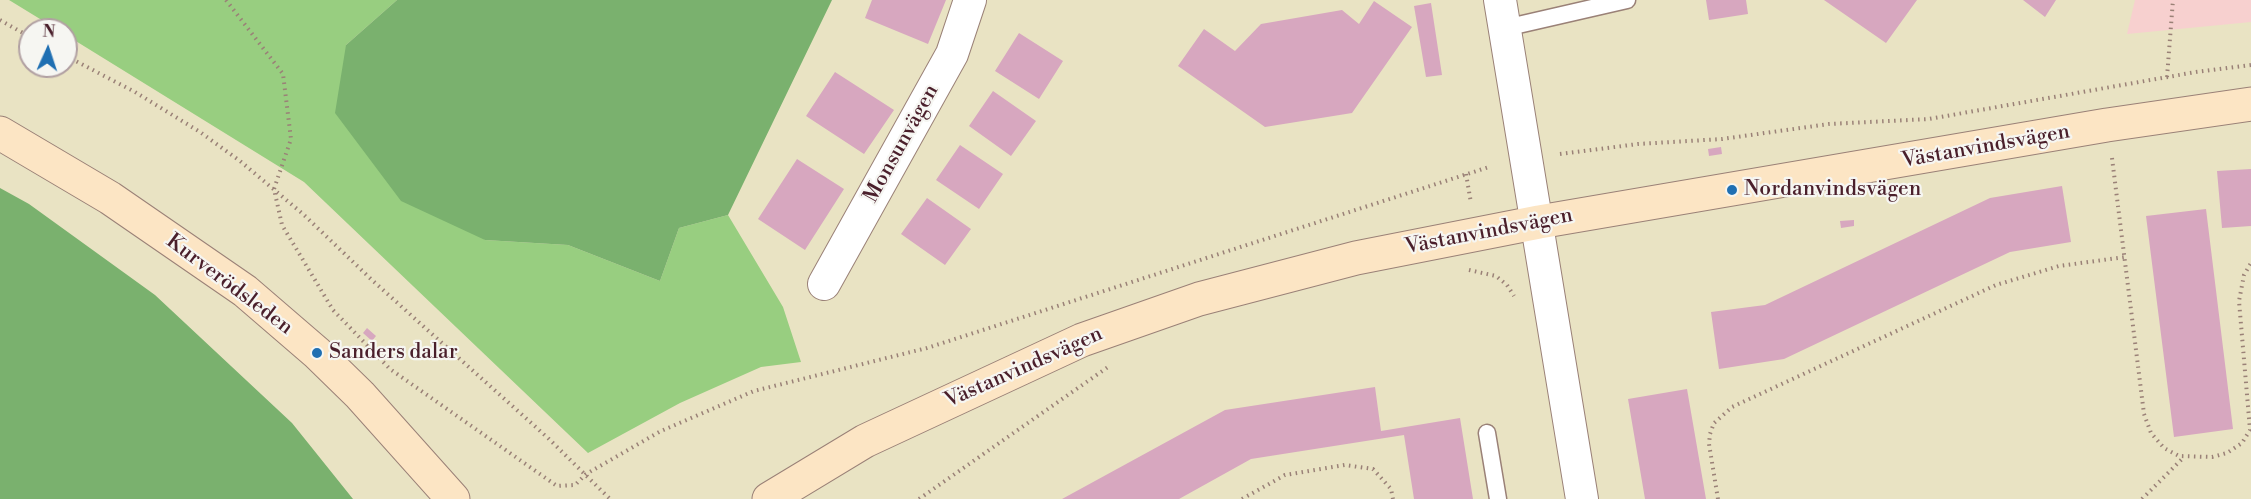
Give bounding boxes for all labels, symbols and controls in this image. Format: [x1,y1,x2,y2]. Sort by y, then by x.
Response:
north arrow [18,18,78,78]
text: N [42,22,56,42]
street label: Monsunvägen [859,81,945,207]
street label: Västanvindsvägen [1900,120,2072,174]
place label: Nordanvindsvägen [1744,177,1921,203]
marker: Nordanvindsvägen [1725,183,1739,197]
street label: Västanvindsvägen [1403,203,1575,261]
street label: Kurverödsleden [161,229,297,341]
street label: Västanvindsvägen [941,322,1107,414]
place label: Sanders dalar [329,340,458,366]
marker: Sanders dalar [310,346,324,360]

